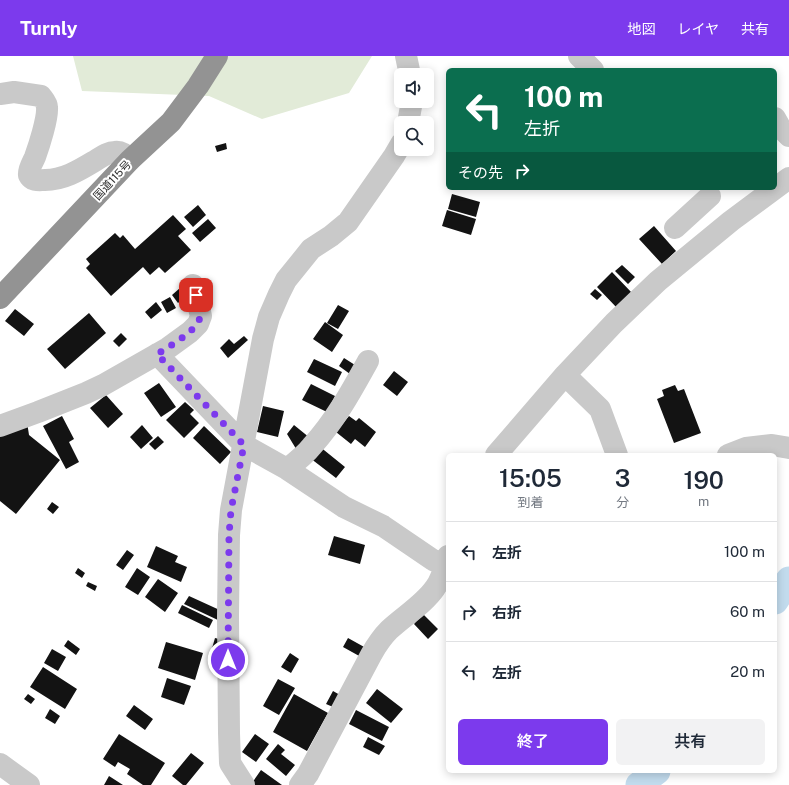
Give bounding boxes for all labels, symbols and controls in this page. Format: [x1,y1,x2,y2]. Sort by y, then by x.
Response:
text: Turnly [20,17,77,39]
text: 地図 [627,21,655,37]
text: レイヤ [677,21,719,37]
text: 共有 [741,21,769,37]
map controls [394,68,434,156]
button: sound [394,68,434,108]
text: 100 m [524,80,603,113]
icon: left [458,84,510,136]
button: search [394,116,434,156]
text: 左折 [524,118,560,139]
street label: 国道115号 [91,158,133,202]
icon: right [511,160,533,182]
text: その先 [458,164,503,181]
pin [179,278,213,312]
icon: arrive [185,284,207,306]
text: 15:05 [499,464,562,492]
text: 3 [615,464,630,492]
text: 190 [683,466,724,494]
text: m [698,494,709,509]
text: 到着 [517,495,543,510]
text: 分 [616,495,629,510]
icon: left [458,541,480,563]
text: 100 m [724,543,765,560]
text: 左折 [492,544,522,561]
icon: right [458,601,480,623]
text: 60 m [730,603,765,620]
text: 右折 [492,604,522,621]
position arrow [207,639,249,681]
icon: left [458,661,480,683]
text: 20 m [730,663,765,680]
text: 左折 [492,664,522,681]
button: 終了 [458,719,608,765]
button: 共有 [616,719,765,765]

